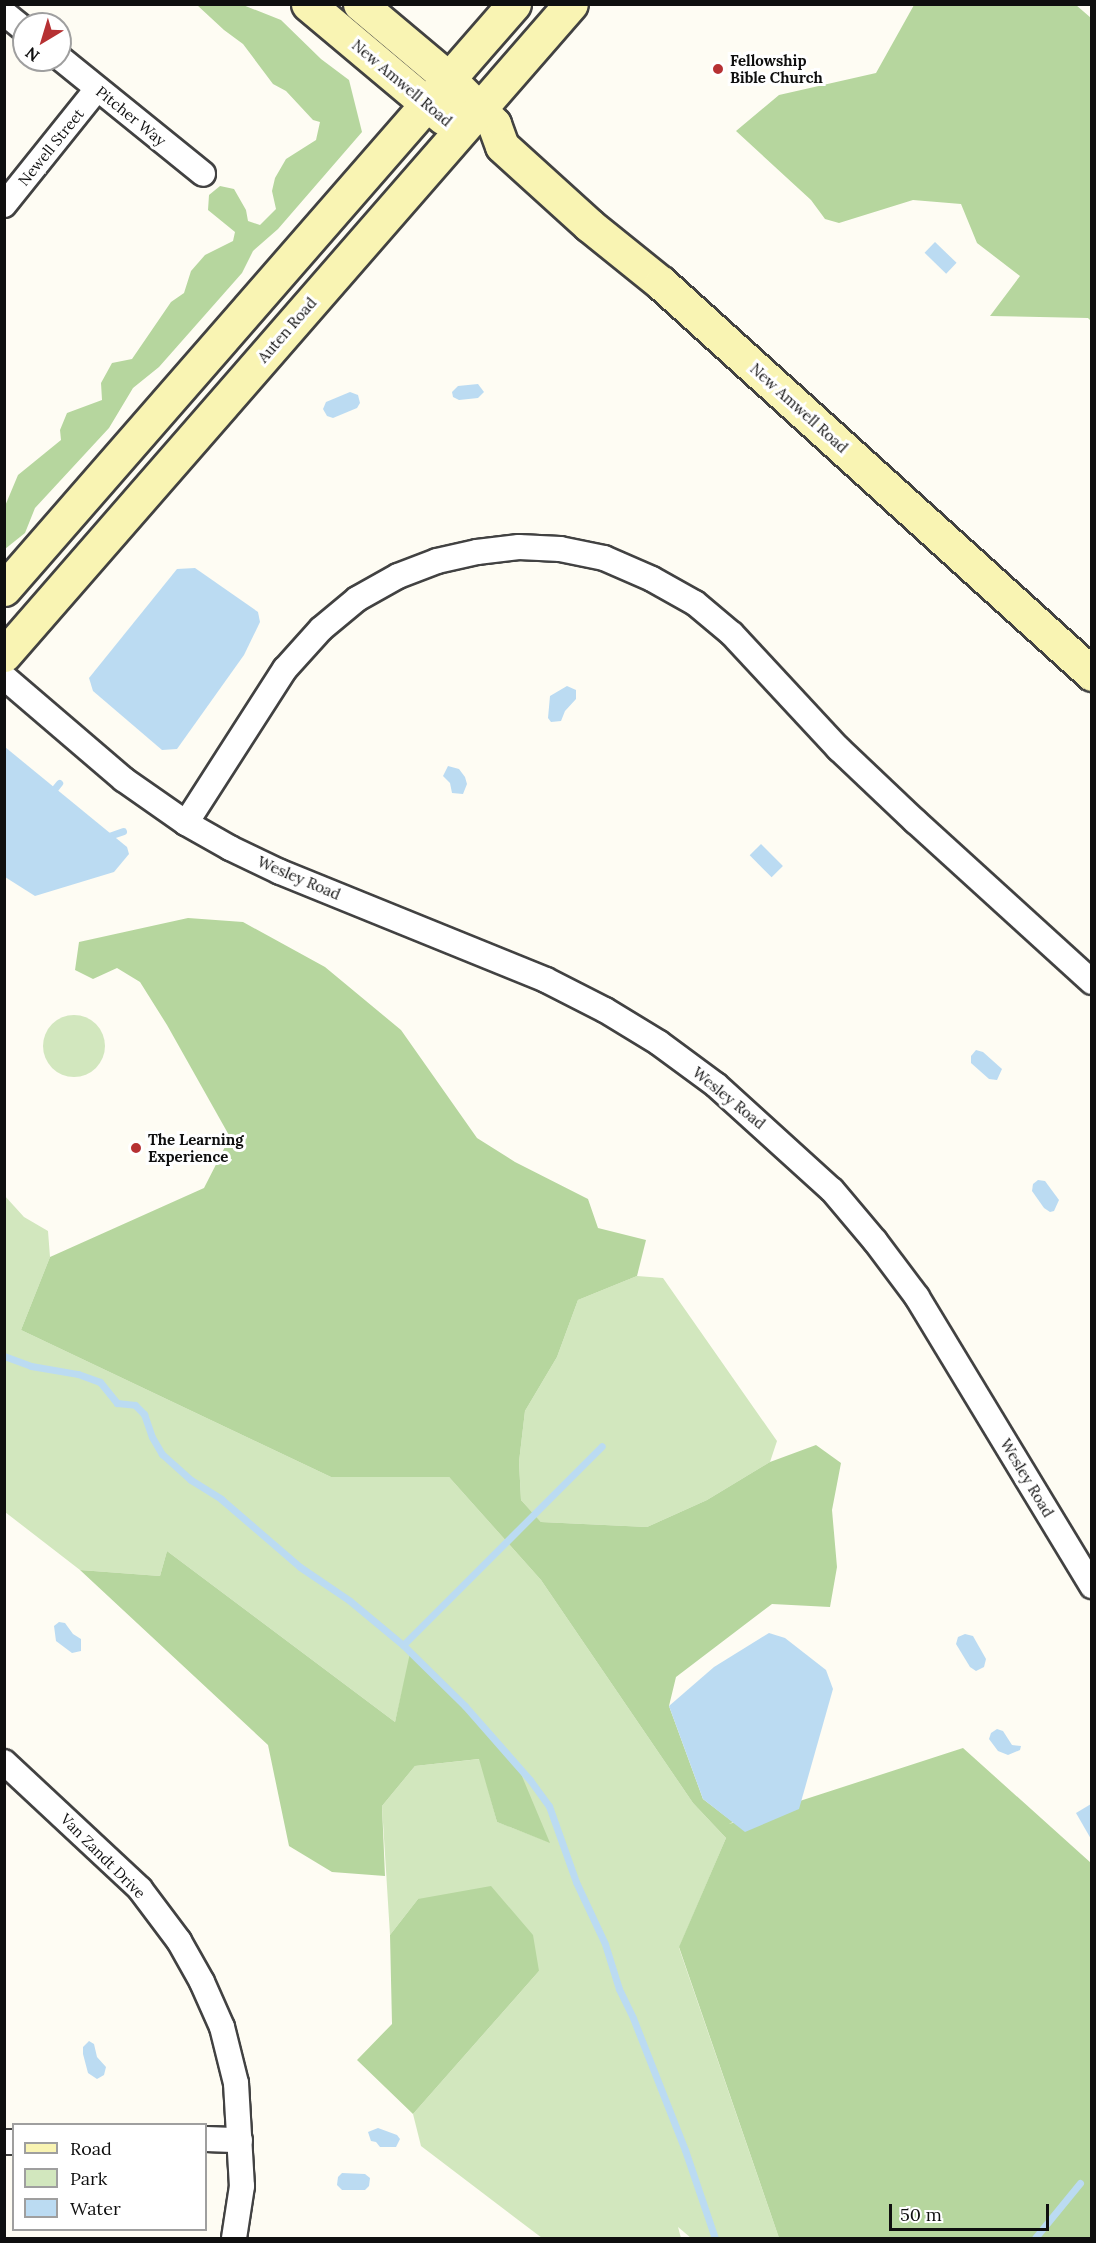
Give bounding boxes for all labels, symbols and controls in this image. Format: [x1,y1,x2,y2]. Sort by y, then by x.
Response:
north arrow [12,12,72,72]
street label: New Amwell Road [348,36,456,130]
text: N [21,43,43,66]
place label: Fellowship Bible Church [730,51,823,86]
marker: Fellowship Bible Church [711,62,725,76]
street label: Pitcher Way [92,82,170,150]
street label: Newell Street [14,105,88,189]
street label: Auten Road [254,294,320,366]
street label: New Amwell Road [747,360,851,456]
street label: Wesley Road [255,852,343,904]
street label: Wesley Road [689,1063,769,1133]
place label: The Learning Experience [148,1130,244,1165]
marker: The Learning Experience [129,1141,143,1155]
street label: Wesley Road [997,1436,1057,1520]
street label: Van Zandt Drive [57,1810,149,1902]
legend [12,2123,207,2231]
text: Road [70,2137,112,2160]
text: Park [70,2167,107,2190]
scale bar [892,2192,1052,2230]
text: Water [70,2197,121,2220]
text: 50 m [900,2203,942,2226]

